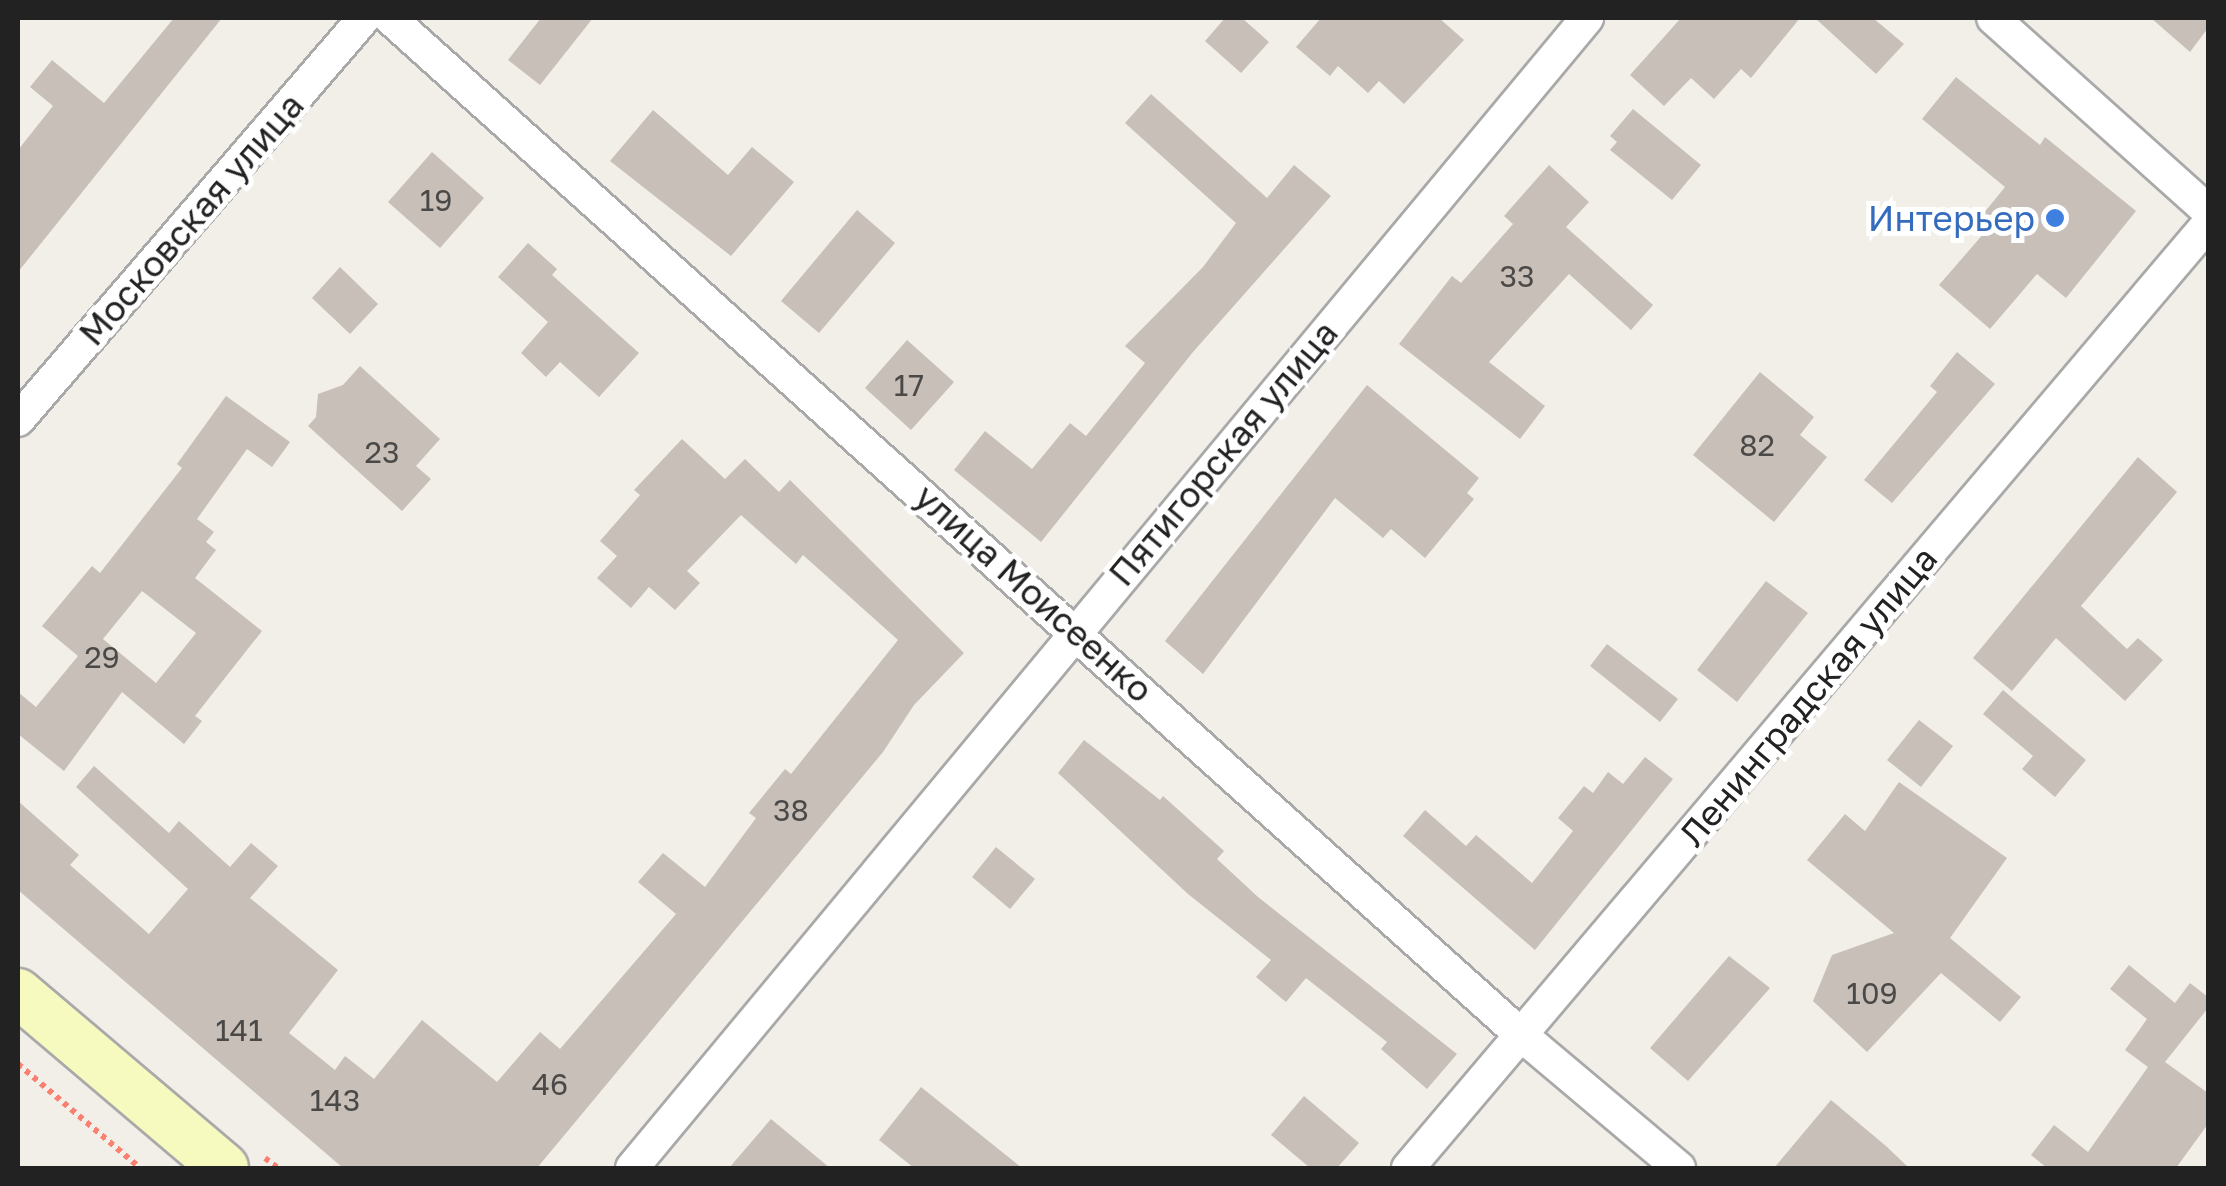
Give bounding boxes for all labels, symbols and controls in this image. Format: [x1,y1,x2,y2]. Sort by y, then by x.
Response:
street label: Московская улица [70,84,312,354]
house number: 19 [420,182,452,218]
place label: Интерьер [1868,197,2035,239]
marker: Интерьер [2044,207,2066,229]
house number: 33 [1499,258,1535,294]
street label: Пятигорская улица [1100,312,1346,594]
house number: 17 [894,367,924,403]
house number: 82 [1739,427,1775,463]
house number: 23 [365,434,399,470]
street label: улица Моисеенко [907,475,1161,711]
street label: Ленинградская улица [1670,538,1946,854]
house number: 29 [84,639,120,675]
house number: 38 [773,792,809,828]
house number: 109 [1846,975,1898,1011]
house number: 141 [215,1012,263,1048]
house number: 46 [532,1066,568,1102]
house number: 143 [310,1082,360,1118]

